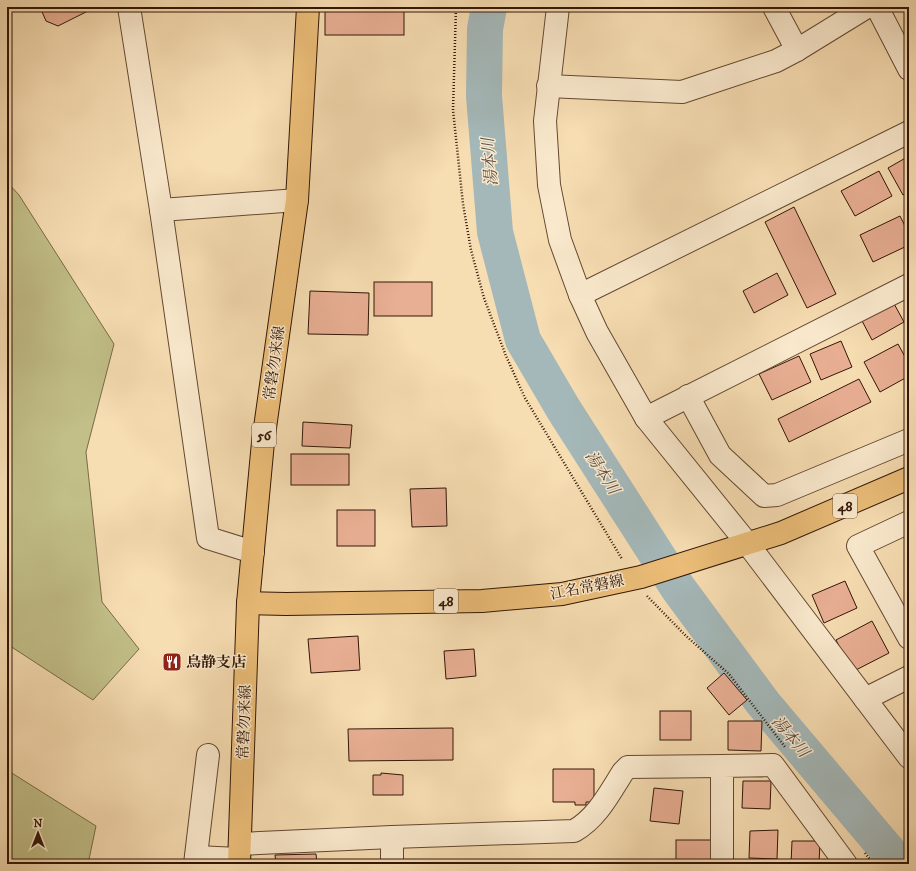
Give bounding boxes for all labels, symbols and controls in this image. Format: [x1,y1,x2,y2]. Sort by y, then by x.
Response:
water label: 湯本川 [478,135,502,187]
street label: 常磐勿来線 [260,325,289,402]
road number: 56 [252,423,276,447]
water label: 湯本川 [581,447,625,500]
road number: 48 [833,494,857,518]
street label: 江名常磐線 [548,571,626,604]
road number: 48 [434,589,458,613]
restaurant icon: 鳥静支店 [161,651,183,673]
place label: 鳥静支店 [186,653,246,672]
street label: 常磐勿来線 [234,684,255,760]
water label: 湯本川 [767,712,815,763]
north arrow [18,813,58,853]
text: N [33,817,43,831]

